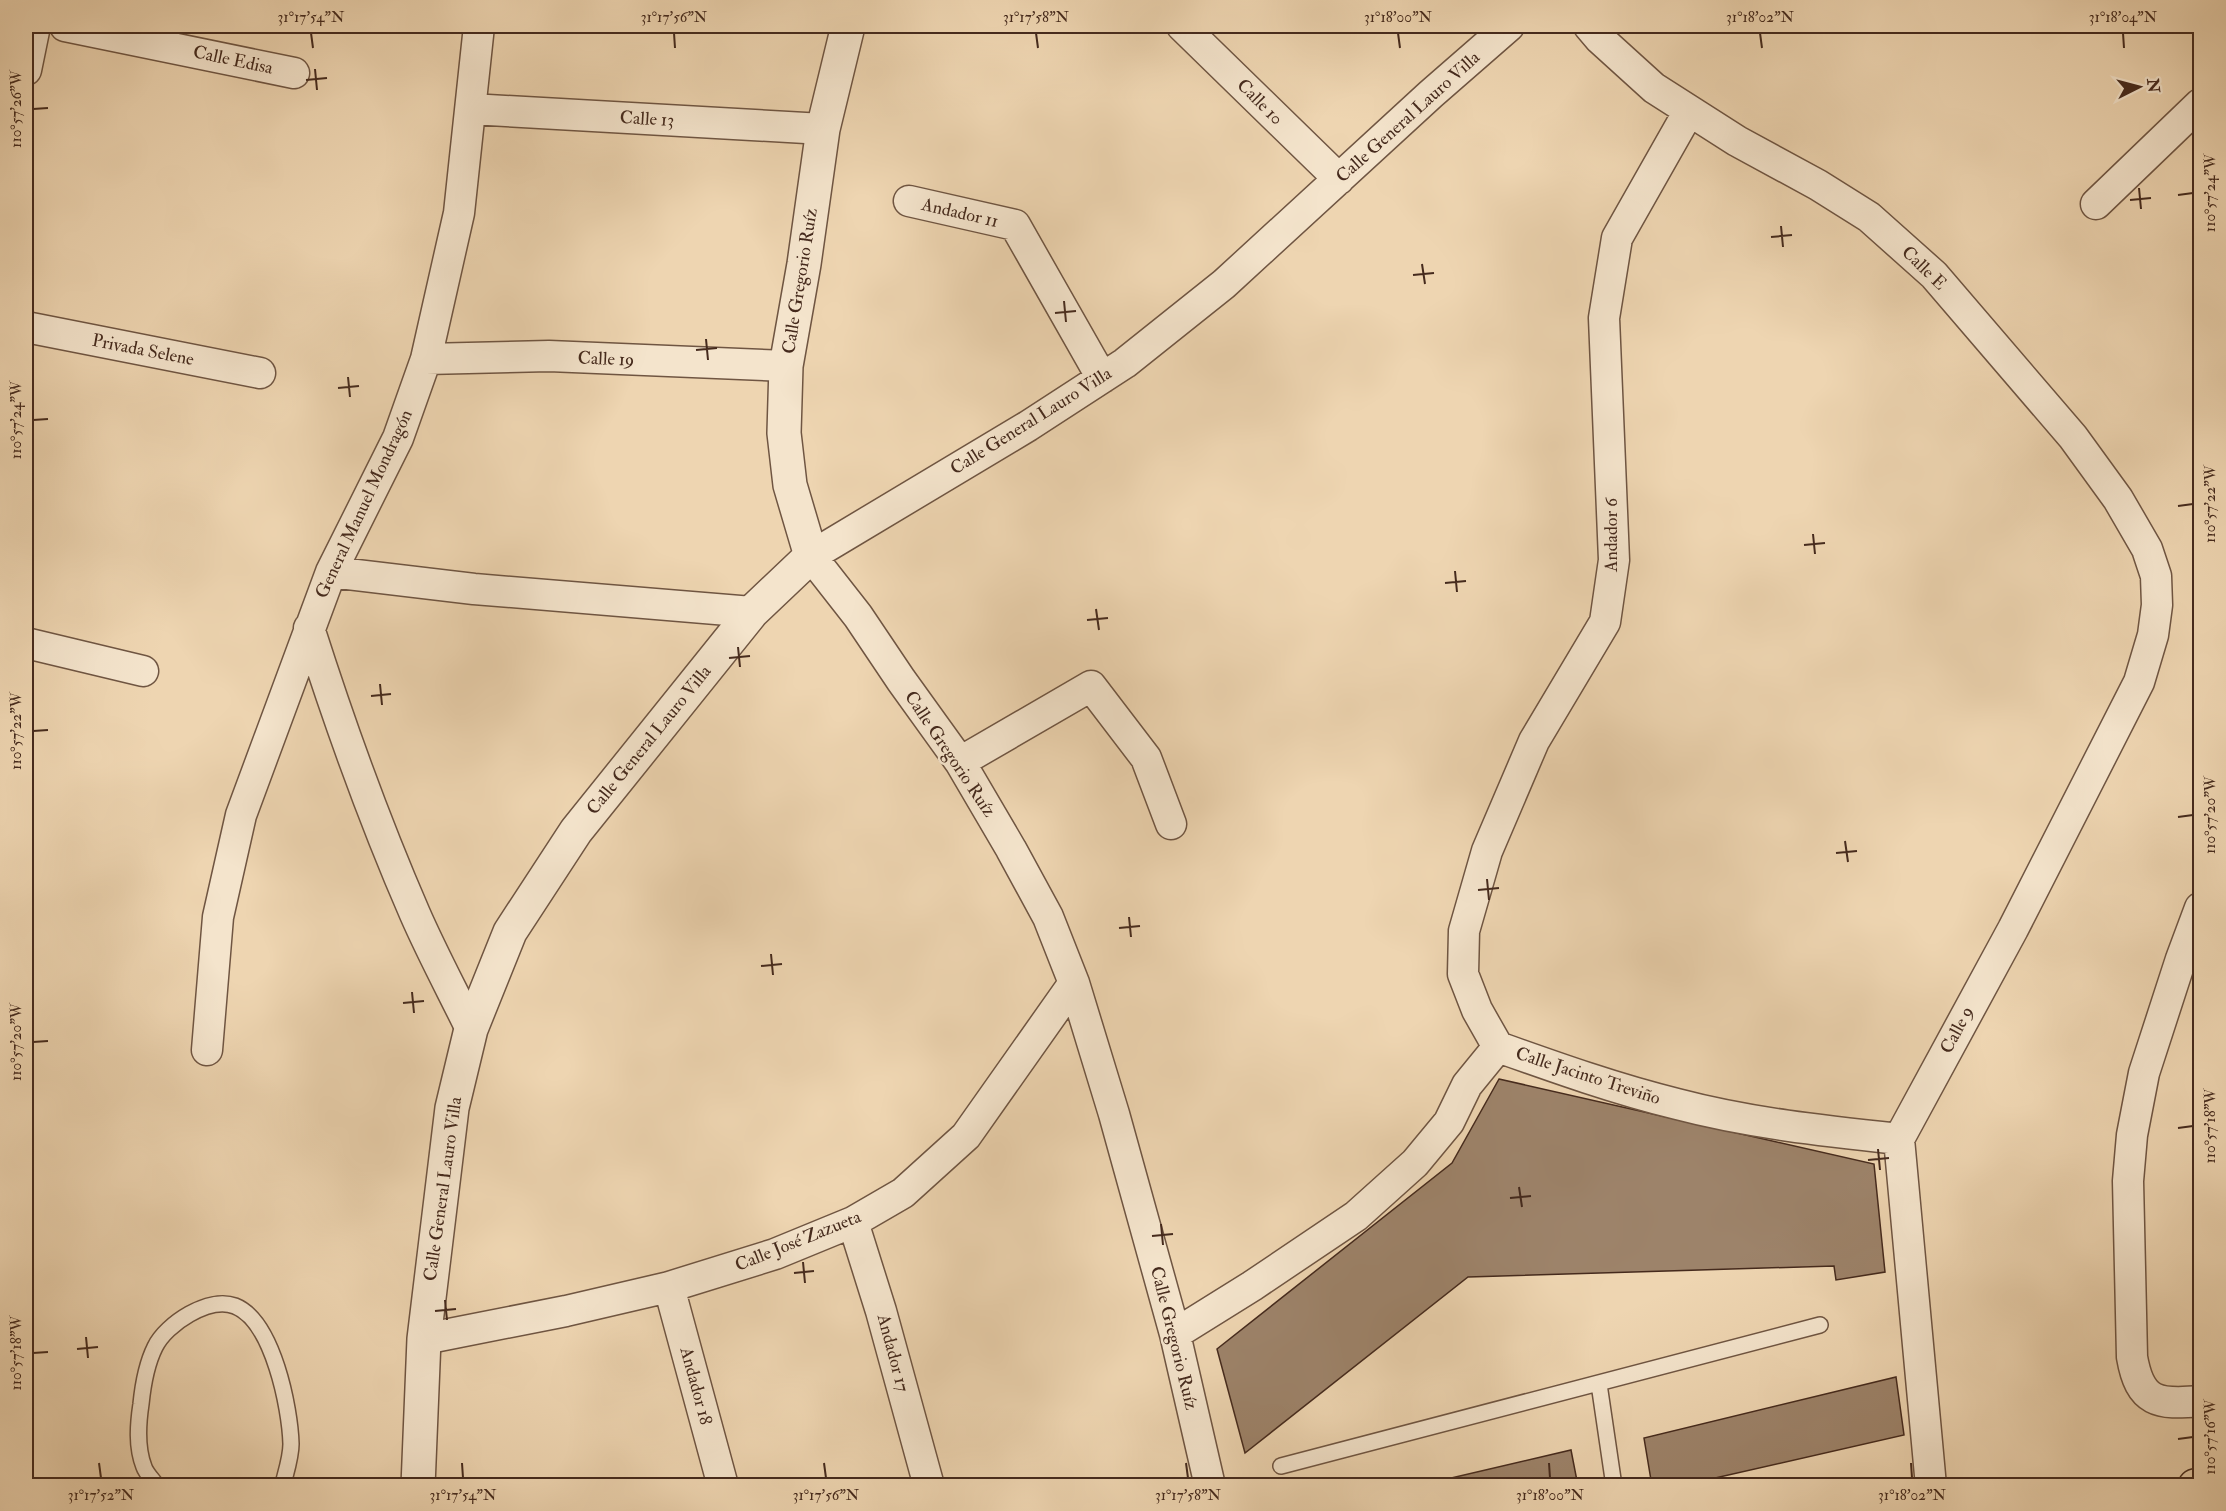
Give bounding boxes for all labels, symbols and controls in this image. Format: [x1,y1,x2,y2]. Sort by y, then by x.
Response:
text: 31°17'54"N [278,8,345,27]
text: 31°17'56"N [641,8,708,27]
text: 31°17'58"N [1003,8,1070,27]
text: 31°18'00"N [1364,8,1433,27]
text: 31°18'02"N [1726,8,1795,27]
text: 31°18'04"N [2089,8,2158,27]
street label: Calle Edisa [191,40,276,80]
street label: Calle General Lauro Villa [1331,46,1485,188]
north arrow [2109,57,2169,117]
text: 110°57'26"W [7,69,26,148]
street label: Calle 10 [1232,74,1288,130]
text: N [2142,76,2164,94]
street label: Calle 13 [619,106,675,132]
text: 110°57'24"W [2201,153,2220,232]
street label: Andador 11 [919,193,1000,233]
street label: Calle Gregorio Ruíz [777,206,823,355]
street label: Calle E [1897,241,1951,295]
street label: Privada Selene [90,329,196,371]
street label: Calle 19 [577,347,635,371]
street label: Calle General Lauro Villa [946,362,1116,480]
text: 110°57'24"W [7,380,26,459]
street label: General Manuel Mondragón [310,406,418,602]
text: 110°57'22"W [2201,464,2220,543]
street label: Andador 6 [1600,497,1623,573]
street label: Calle General Lauro Villa [582,660,717,819]
street label: Calle Gregorio Ruíz [899,687,1001,822]
text: 110°57'22"W [7,691,26,770]
text: 110°57'20"W [2201,775,2220,854]
text: 110°57'20"W [7,1002,26,1081]
street label: Calle 9 [1935,1002,1979,1058]
street label: Calle Jacinto Treviño [1513,1042,1664,1110]
text: 110°57'18"W [2201,1088,2220,1164]
street label: Calle General Lauro Villa [419,1095,467,1283]
street label: Calle José Zazueta [732,1205,865,1277]
street label: Calle Gregorio Ruíz [1145,1264,1203,1412]
street label: Andador 17 [871,1311,914,1394]
text: 110°57'18"W [7,1315,26,1391]
street label: Andador 18 [674,1344,717,1428]
text: 110°57'16"W [2201,1398,2220,1475]
text: 31°17'52"N [68,1486,135,1505]
text: 31°17'54"N [430,1486,497,1505]
text: 31°17'56"N [793,1486,860,1505]
text: 31°17'58"N [1155,1486,1222,1505]
text: 31°18'00"N [1516,1486,1585,1505]
text: 31°18'02"N [1878,1486,1947,1505]

